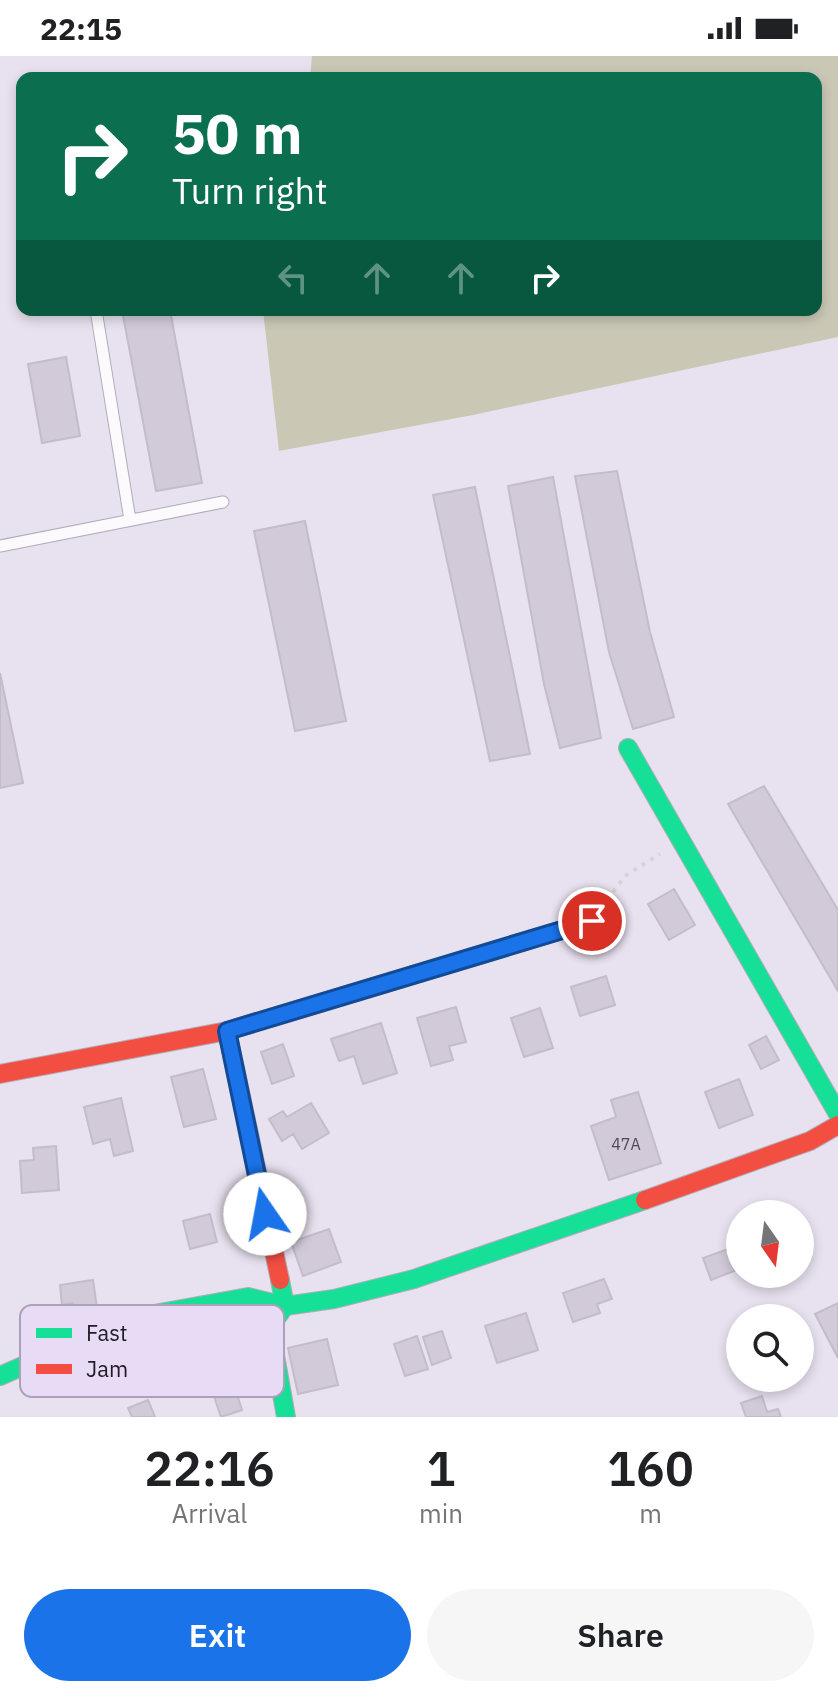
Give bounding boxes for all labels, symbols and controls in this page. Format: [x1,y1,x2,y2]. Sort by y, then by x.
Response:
text: 22:15 [40,9,122,48]
text: 50 m [172,97,302,169]
icon: right [40,104,144,208]
text: Turn right [172,167,328,214]
icon: left [271,256,315,300]
icon: ahead [355,256,399,300]
icon: ahead [439,256,483,300]
icon: right [523,256,567,300]
pin [558,887,626,955]
icon: arrive [570,899,614,943]
house number: 47А [611,1134,641,1154]
position arrow [223,1172,307,1256]
north arrow [726,1200,814,1288]
map controls [726,1200,814,1392]
button: search [726,1304,814,1392]
legend [20,1305,284,1397]
text: Fast [86,1318,127,1347]
text: Jam [86,1354,128,1383]
text: 22:16 [144,1437,275,1499]
text: 1 [427,1437,455,1499]
text: 160 [607,1437,694,1499]
text: Arrival [172,1496,247,1530]
text: min [419,1496,463,1530]
text: m [639,1496,662,1530]
button: Exit [24,1589,411,1681]
button: Share [427,1589,814,1681]

